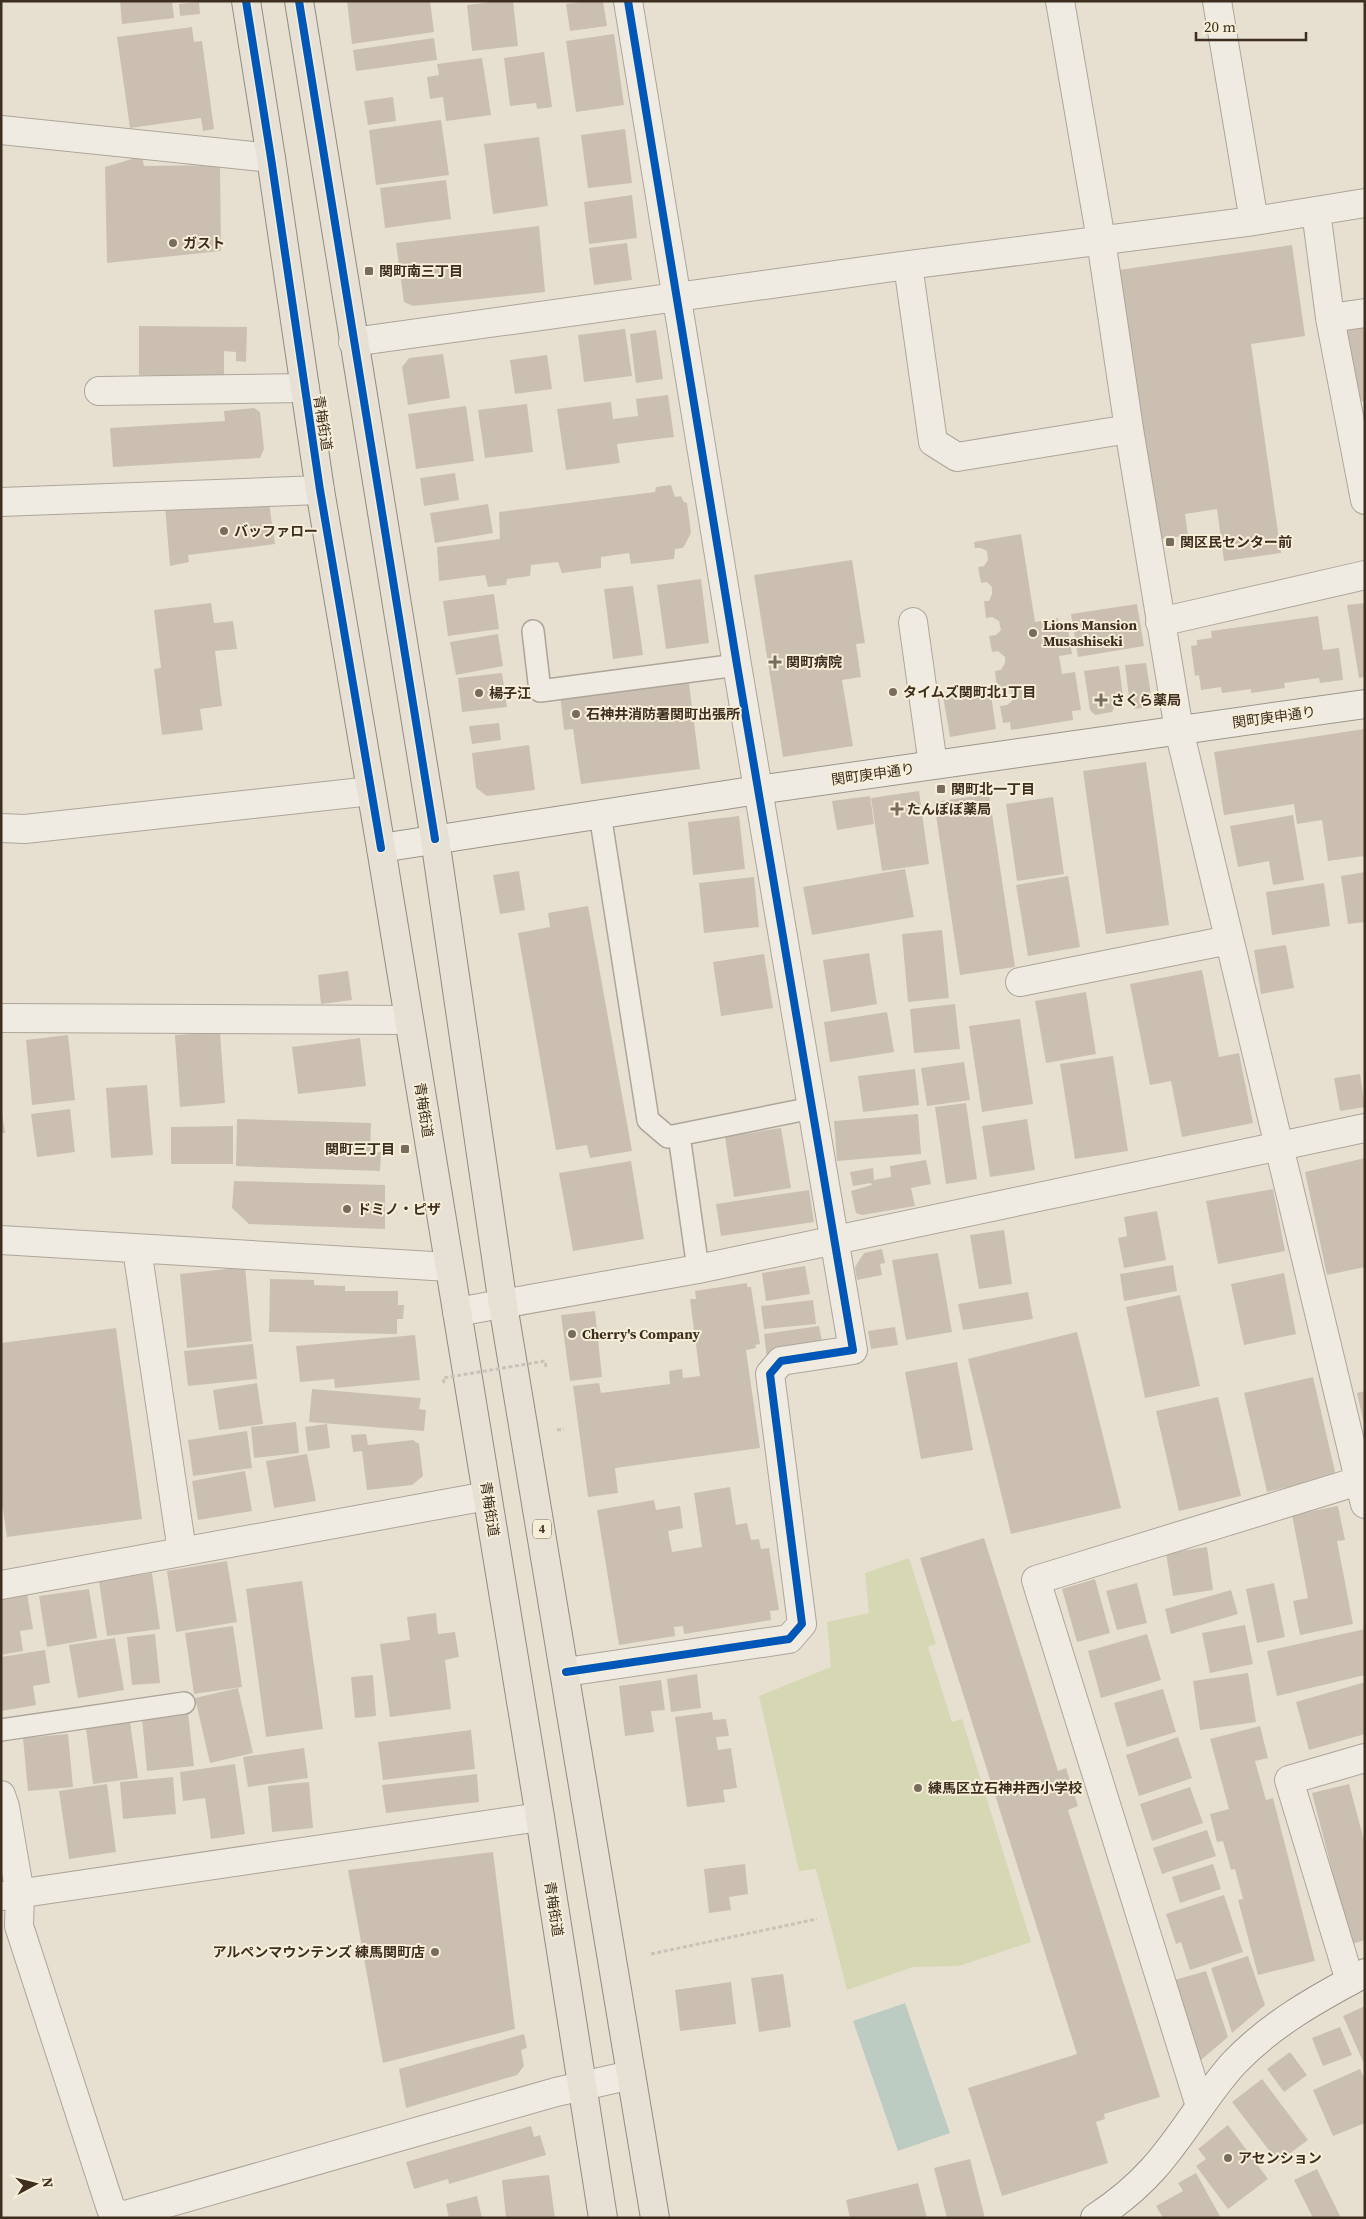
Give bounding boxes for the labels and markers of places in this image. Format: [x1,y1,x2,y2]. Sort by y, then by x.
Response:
place label: ガスト [183,233,225,253]
marker: ガスト [167,237,179,249]
place label: 関町南三丁目 [379,261,463,281]
marker: 関町南三丁目 [363,265,375,277]
place label: バッファロー [234,521,318,541]
marker: バッファロー [218,525,230,537]
place label: 関区民センター前 [1180,532,1292,552]
marker: 関区民センター前 [1164,536,1176,548]
place label: Lions Mansion Musashiseki [1043,615,1137,651]
marker: Lions Mansion Musashiseki [1027,627,1039,639]
place label: 関町病院 [786,652,842,672]
marker: 関町病院 [768,655,782,669]
place label: タイムズ関町北1丁目 [903,682,1036,702]
place label: 楊子江 [489,683,531,703]
marker: タイムズ関町北1丁目 [887,686,899,698]
marker: 楊子江 [473,687,485,699]
place label: さくら薬局 [1111,690,1181,710]
marker: さくら薬局 [1095,694,1107,706]
place label: 石神井消防署関町出張所 [586,704,740,724]
marker: 石神井消防署関町出張所 [570,708,582,720]
place label: 関町北一丁目 [951,779,1035,799]
marker: 関町北一丁目 [935,783,947,795]
place label: たんぽぽ薬局 [907,799,991,819]
marker: たんぽぽ薬局 [891,803,903,815]
place label: 関町三丁目 [325,1139,395,1159]
marker: 関町三丁目 [399,1143,411,1155]
place label: ドミノ・ピザ [357,1199,441,1219]
marker: ドミノ・ピザ [341,1203,353,1215]
place label: Cherry's Company [582,1324,700,1344]
marker: Cherry's Company [566,1328,578,1340]
place label: 練馬区立石神井西小学校 [928,1778,1082,1798]
marker: 練馬区立石神井西小学校 [912,1782,924,1794]
place label: アルペンマウンテンズ 練馬関町店 [212,1942,425,1962]
marker: アルペンマウンテンズ 練馬関町店 [429,1946,441,1958]
place label: アセンション [1238,2148,1322,2168]
marker: アセンション [1222,2152,1234,2164]

